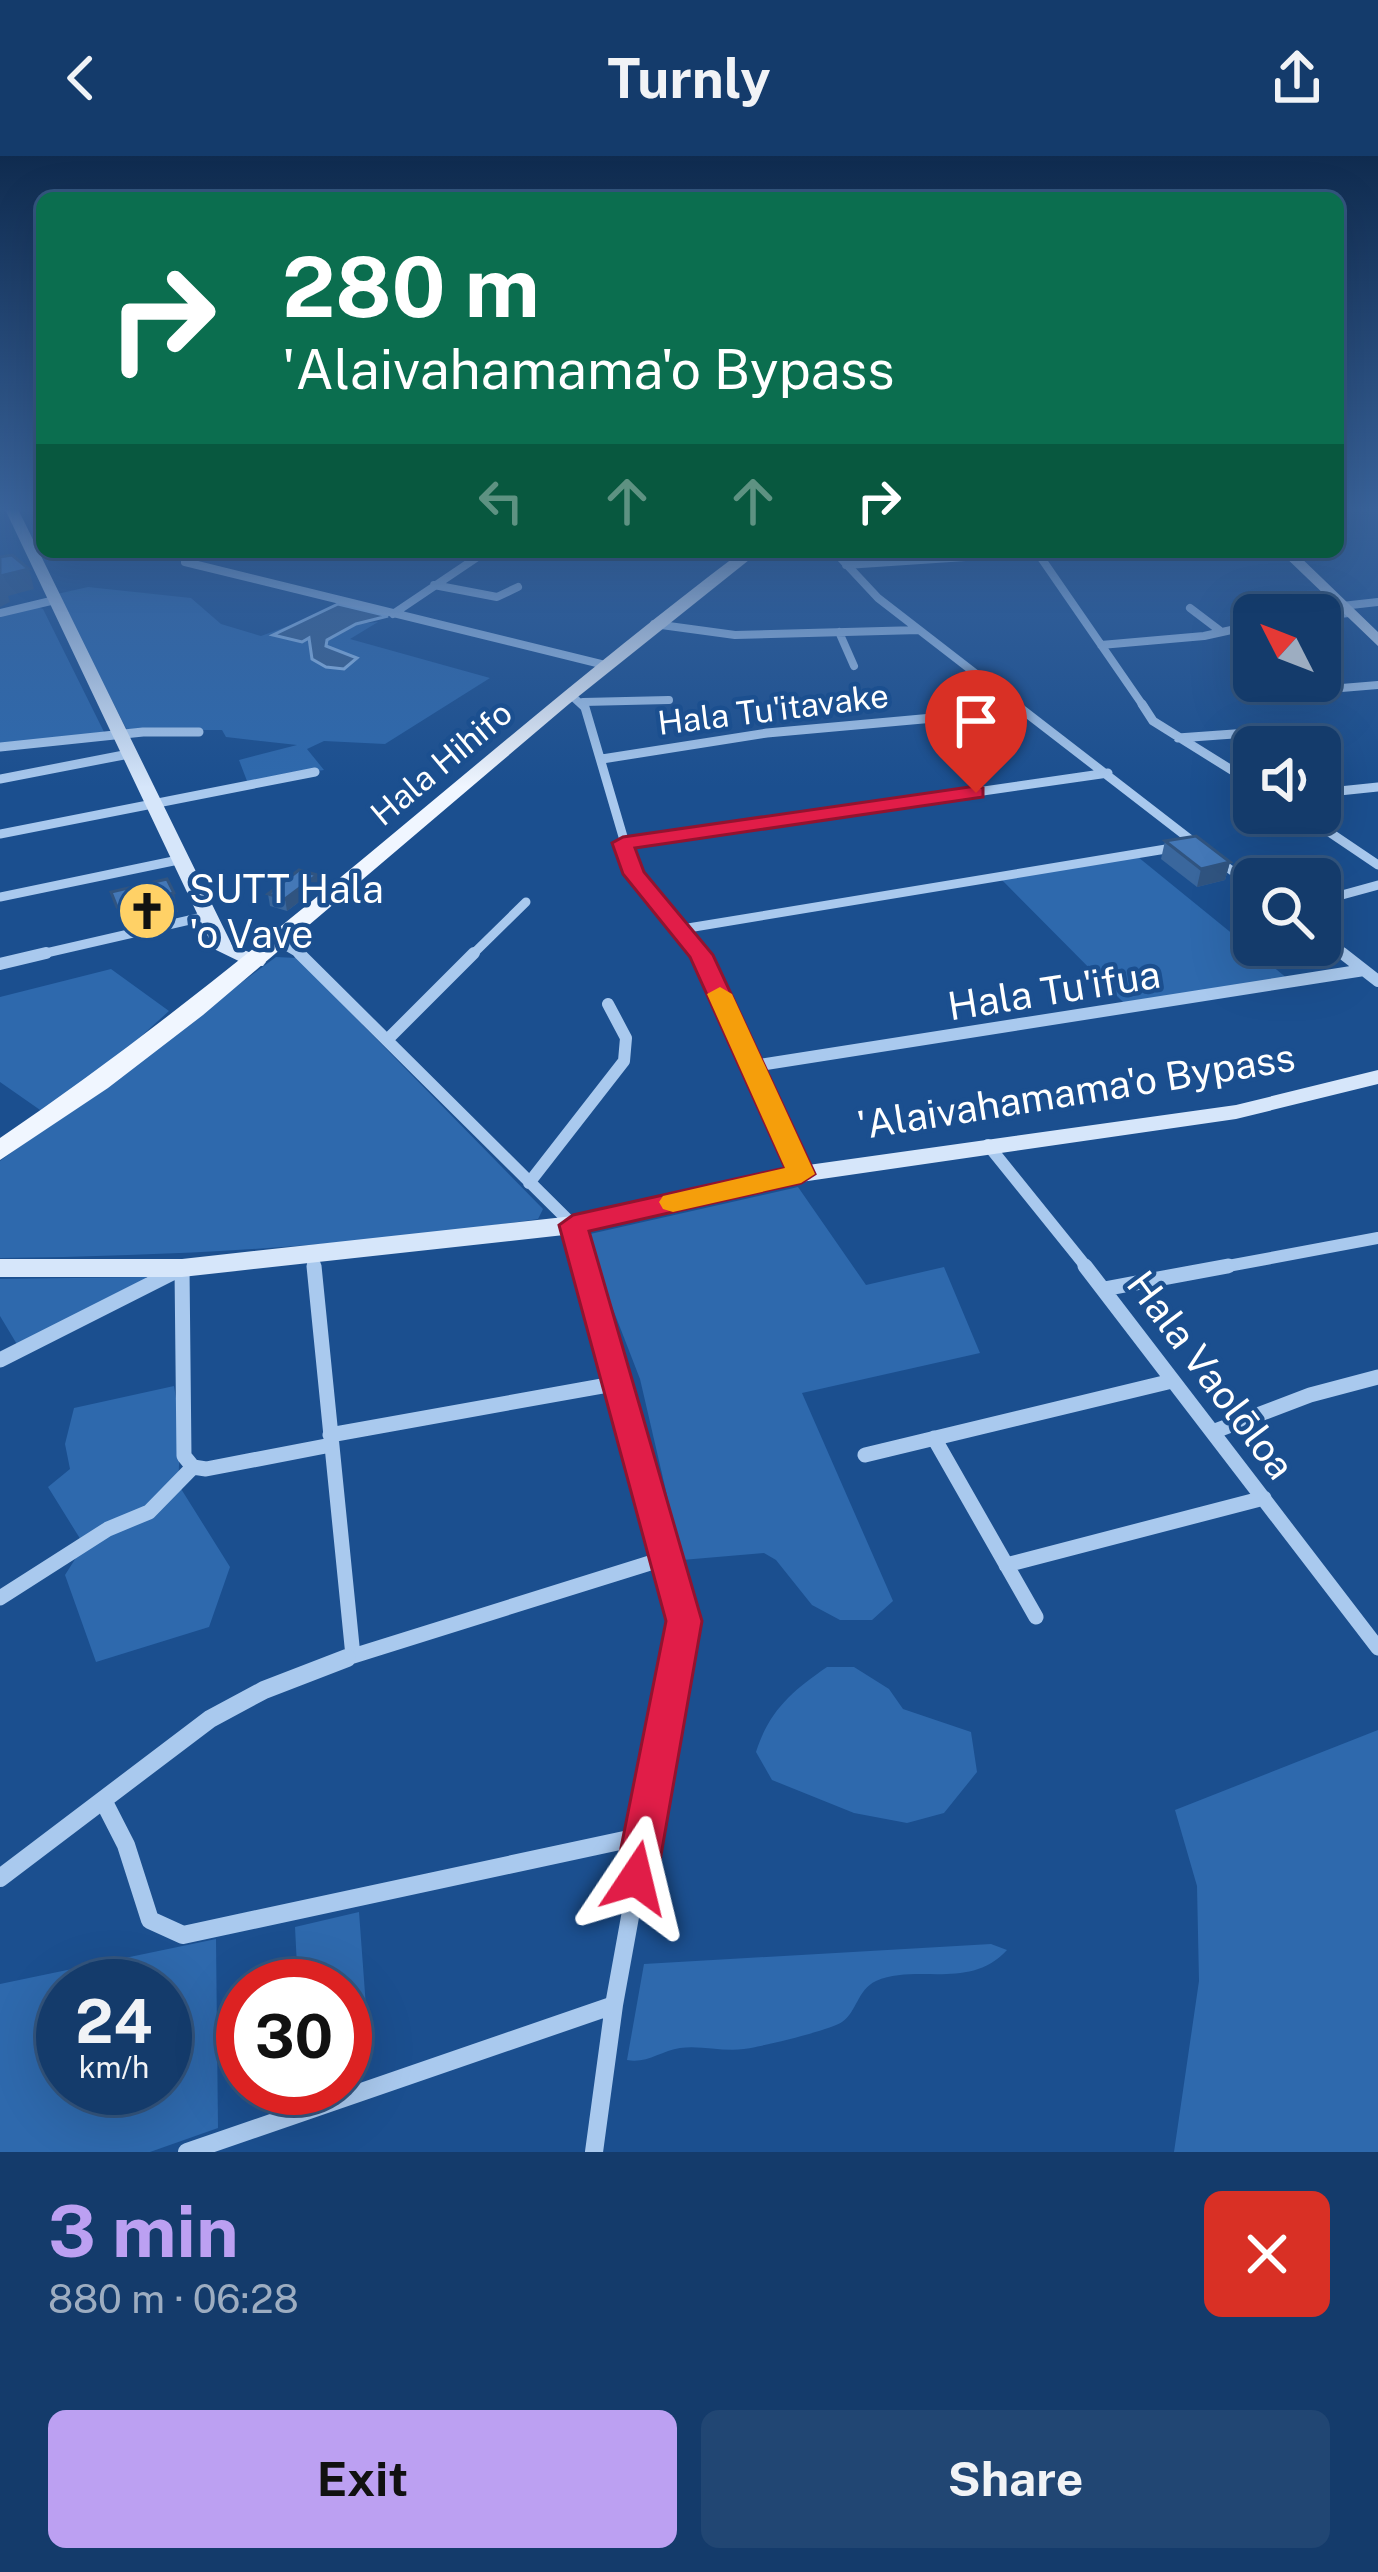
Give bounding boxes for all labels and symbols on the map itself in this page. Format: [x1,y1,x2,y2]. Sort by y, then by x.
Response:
north arrow [1233,594,1341,702]
pin [925,670,1027,793]
street label: Hala Tu'itavake [655,676,891,742]
street label: Hala Hihifo [363,693,519,833]
place label: SUTT Hala 'o Vave [189,866,384,957]
church icon: SUTT Hala 'o Vave [116,880,178,942]
street label: Hala Tu'ifua [944,951,1164,1029]
street label: 'Alaivahamama'o Bypass [854,1034,1298,1148]
street label: Hala Vaolōloa [1118,1262,1304,1488]
position arrow [573,1815,699,1941]
speed limit sign: 30 [216,1959,372,2115]

